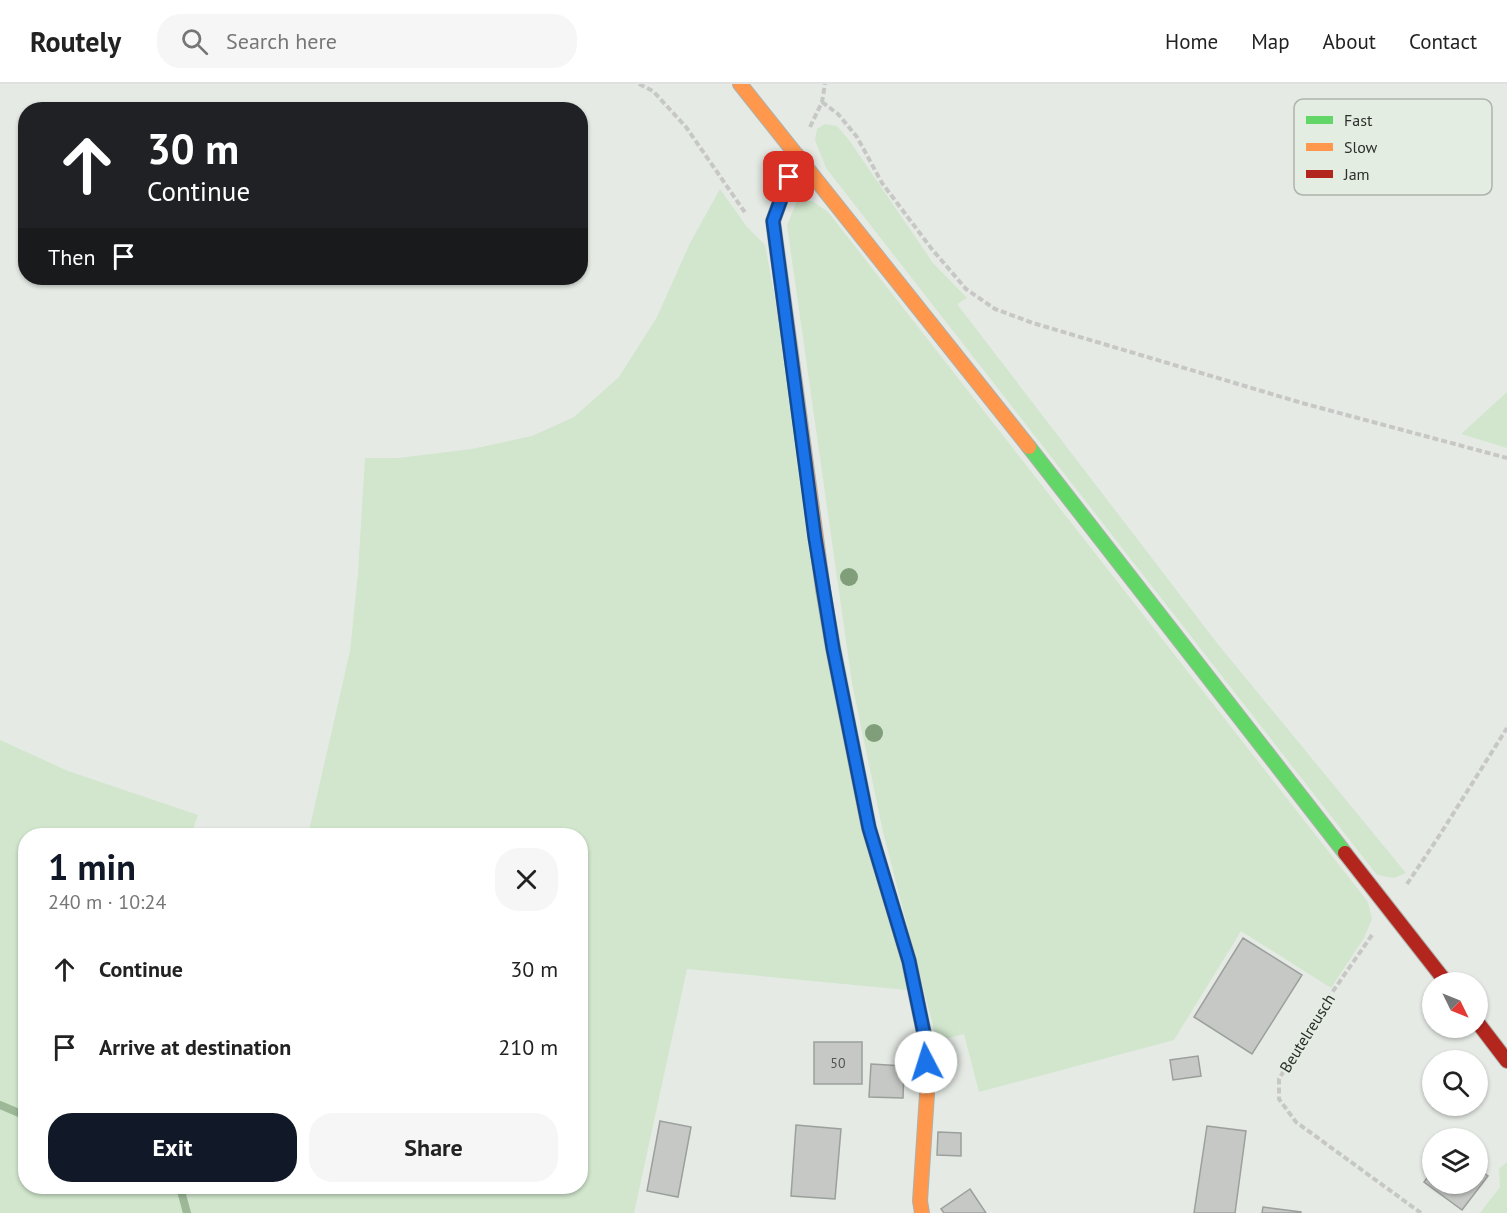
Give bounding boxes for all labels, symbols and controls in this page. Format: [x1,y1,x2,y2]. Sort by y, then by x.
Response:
search box [157,14,577,68]
text: Routely [30,23,121,60]
icon: search [178,25,211,58]
text: Search here [226,27,337,55]
text: Home [1165,28,1218,55]
text: Map [1251,28,1290,55]
text: About [1323,28,1376,55]
text: Contact [1409,28,1477,55]
legend [1294,99,1492,195]
text: Fast [1344,110,1373,130]
text: 30 m [147,121,239,176]
icon: ahead [48,126,126,204]
text: Slow [1344,137,1378,157]
pin [763,151,814,202]
icon: arrive [772,160,805,193]
text: Jam [1343,164,1370,184]
text: Continue [147,174,250,208]
icon: arrive [107,240,140,273]
text: Then [48,243,95,271]
text: 1 min [48,843,136,890]
button: close [495,848,558,911]
text: 240 m · 10:24 [48,889,166,915]
icon: ahead [48,953,81,986]
text: Continue [99,955,183,983]
text: 30 m [510,955,558,983]
north arrow [1422,972,1488,1038]
map controls [1422,972,1488,1194]
street label: Beutelreusch [1275,990,1339,1076]
position arrow [894,1030,958,1094]
icon: arrive [48,1031,81,1064]
text: Arrive at destination [99,1033,291,1061]
text: 210 m [498,1033,558,1061]
button: search [1422,1050,1488,1116]
house number: 50 [830,1054,846,1072]
button: Exit [48,1113,297,1182]
button: Share [309,1113,558,1182]
button: layers [1422,1128,1488,1194]

